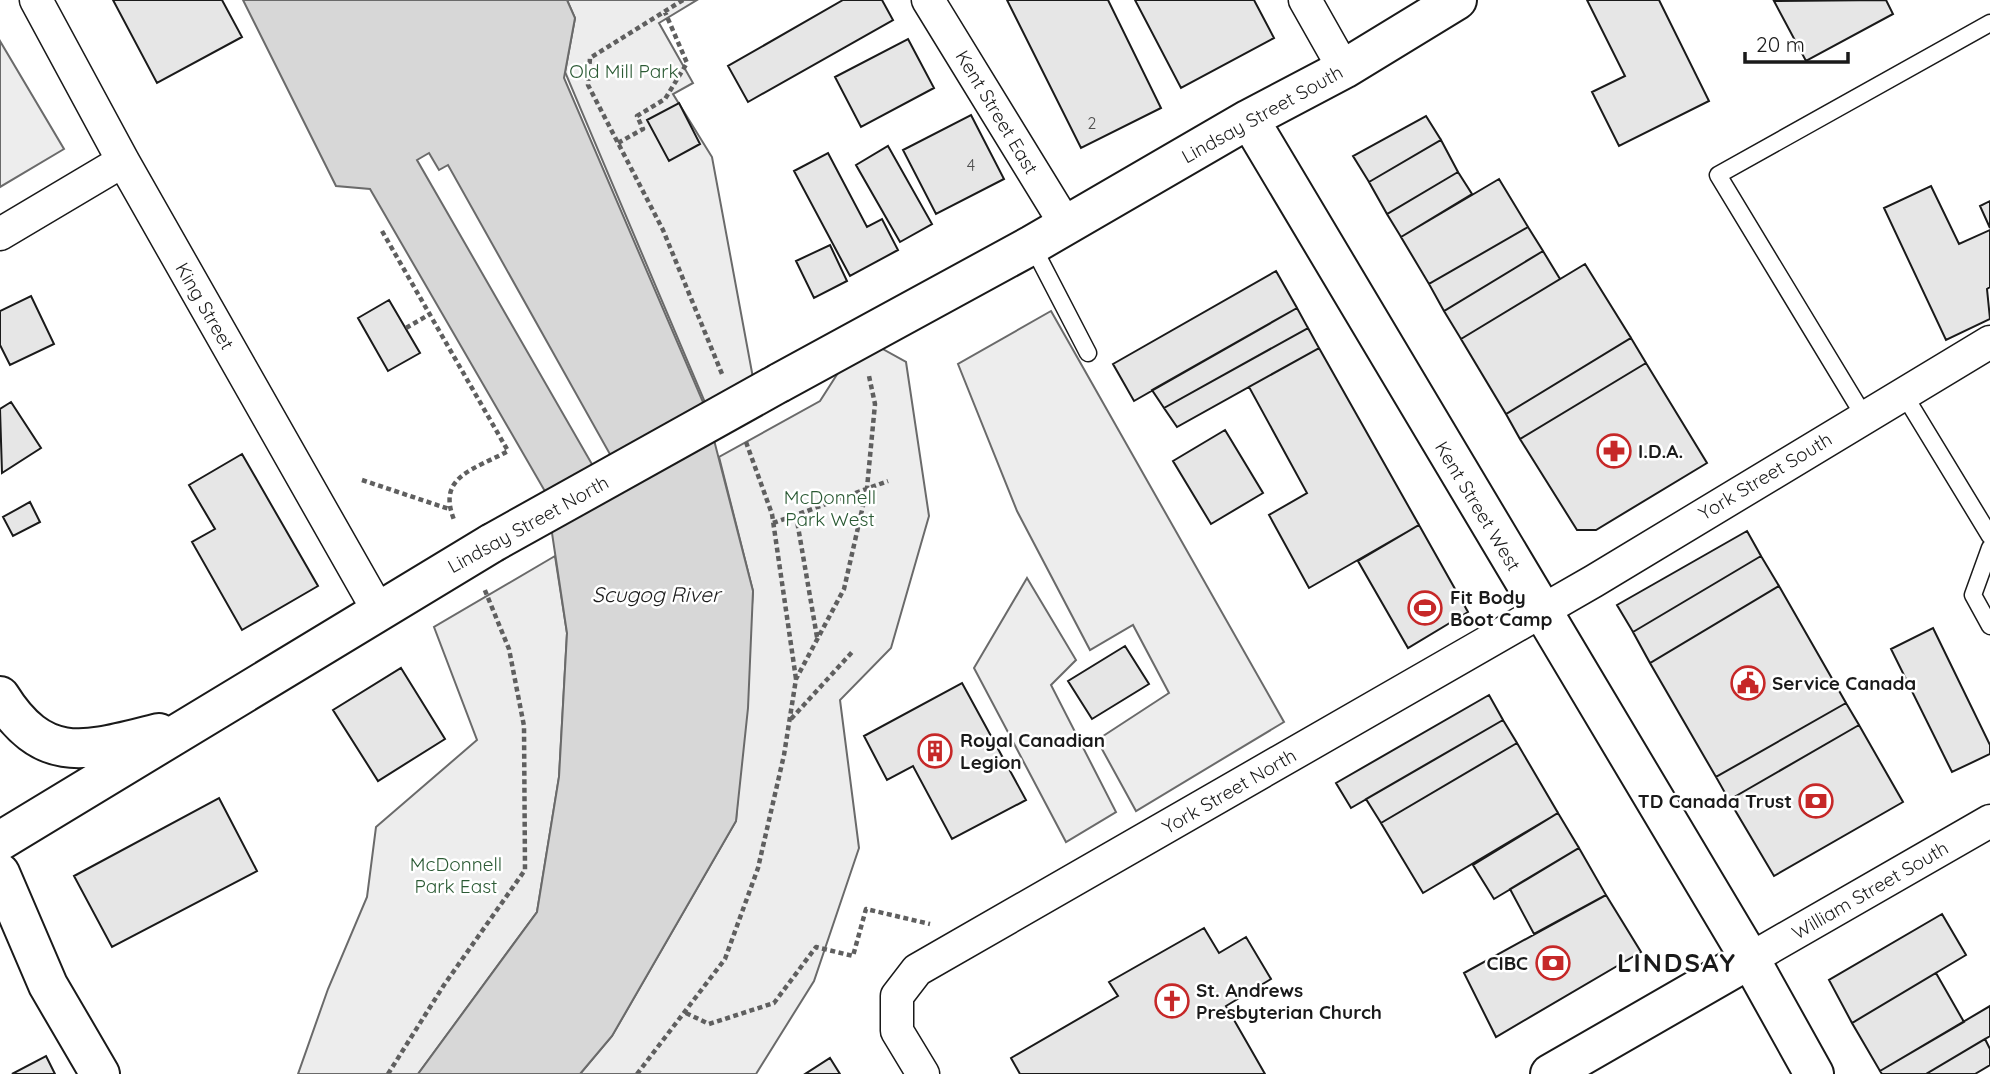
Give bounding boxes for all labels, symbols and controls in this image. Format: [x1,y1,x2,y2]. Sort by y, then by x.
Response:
scale bar [1745,21,1848,65]
text: 20 m [1756,31,1805,57]
street label: Kent Street East [951,46,1043,178]
park label: Old Mill Park [569,59,679,83]
street label: Lindsay Street South [1177,60,1347,168]
house number: 2 [1088,113,1097,133]
house number: 4 [967,155,975,175]
street label: King Street [170,258,240,354]
street label: York Street South [1694,427,1836,525]
pharmacy icon: I.D.A. [1595,432,1633,470]
street label: Kent Street West [1430,437,1526,575]
place label: I.D.A. [1638,439,1683,463]
street label: Lindsay Street North [443,470,613,578]
park label: McDonnell Park West [784,485,876,531]
water label: Scugog River [592,581,723,607]
place label: Fit Body Boot Camp [1450,585,1553,631]
sports icon: Fit Body Boot Camp [1406,589,1444,627]
public building icon: Service Canada [1729,664,1767,702]
place label: Service Canada [1772,671,1916,695]
place label: Royal Canadian Legion [960,728,1105,774]
building icon: Royal Canadian Legion [916,732,954,770]
street label: York Street North [1158,743,1300,839]
bank icon: TD Canada Trust [1797,782,1835,820]
place label: TD Canada Trust [1638,789,1792,813]
street label: William Street South [1788,835,1952,945]
park label: McDonnell Park East [410,852,502,898]
bank icon: CIBC [1534,944,1572,982]
district label: LINDSAY [1617,946,1737,979]
place label: CIBC [1487,951,1528,975]
place label: St. Andrews Presbyterian Church [1196,978,1382,1024]
church icon: St. Andrews Presbyterian Church [1153,982,1191,1020]

